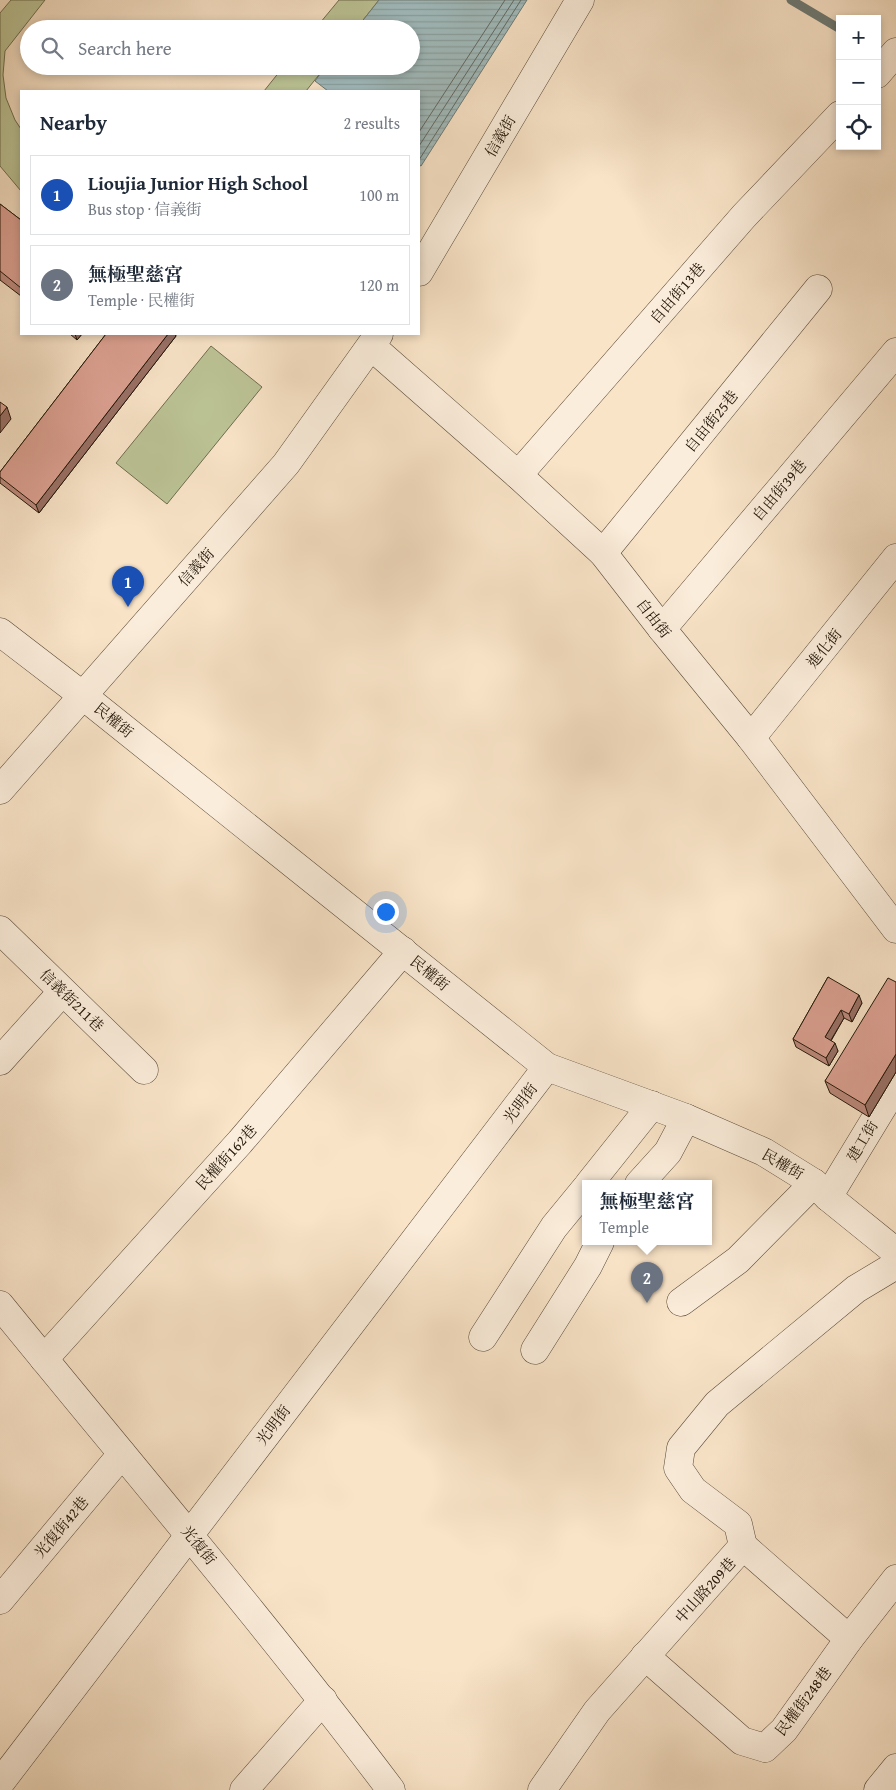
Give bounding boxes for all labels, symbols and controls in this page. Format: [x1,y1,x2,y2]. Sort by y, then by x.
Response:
map controls [836,15,881,150]
button: + [836,15,881,60]
search box [20,20,420,75]
icon: search [38,34,66,62]
text: Search here [78,34,172,62]
button: − [836,60,881,105]
button: locate [836,105,881,150]
text: Nearby [40,107,107,138]
text: 2 results [343,111,400,135]
street label: 信義街 [480,111,520,161]
text: Lioujia Junior High School [88,169,308,197]
text: 1 [53,183,61,207]
text: 100 m [359,183,399,207]
text: Bus stop · 信義街 [88,197,202,221]
street label: 自由街13巷 [645,258,709,328]
text: 無極聖慈宮 [88,260,183,288]
text: 2 [53,273,61,297]
text: 120 m [359,273,399,297]
text: Temple · 民權街 [88,288,195,312]
street label: 自由街25巷 [679,385,743,457]
street label: 自由街39巷 [747,455,811,525]
street label: 信義街 [173,543,219,591]
pin: 1 [112,566,144,607]
street label: 自由街 [632,594,676,642]
street label: 進化街 [802,624,846,672]
street label: 民權街 [90,698,138,742]
your location [373,899,399,925]
street label: 民權街 [406,951,454,995]
street label: 信義街211巷 [35,964,109,1036]
street label: 光明街 [498,1079,542,1127]
street label: 建工街 [841,1116,883,1166]
street label: 民權街162巷 [191,1120,261,1194]
street label: 民權街 [758,1144,808,1184]
popup [582,1180,712,1245]
text: 無極聖慈宮 [599,1187,695,1215]
text: Temple [599,1215,649,1239]
pin: 2 [631,1262,663,1303]
street label: 光明街 [251,1401,295,1449]
street label: 光復街42巷 [29,1492,93,1562]
street label: 光復街 [177,1521,221,1569]
street label: 中山路209巷 [670,1553,740,1627]
street label: 民權街248巷 [770,1662,836,1740]

